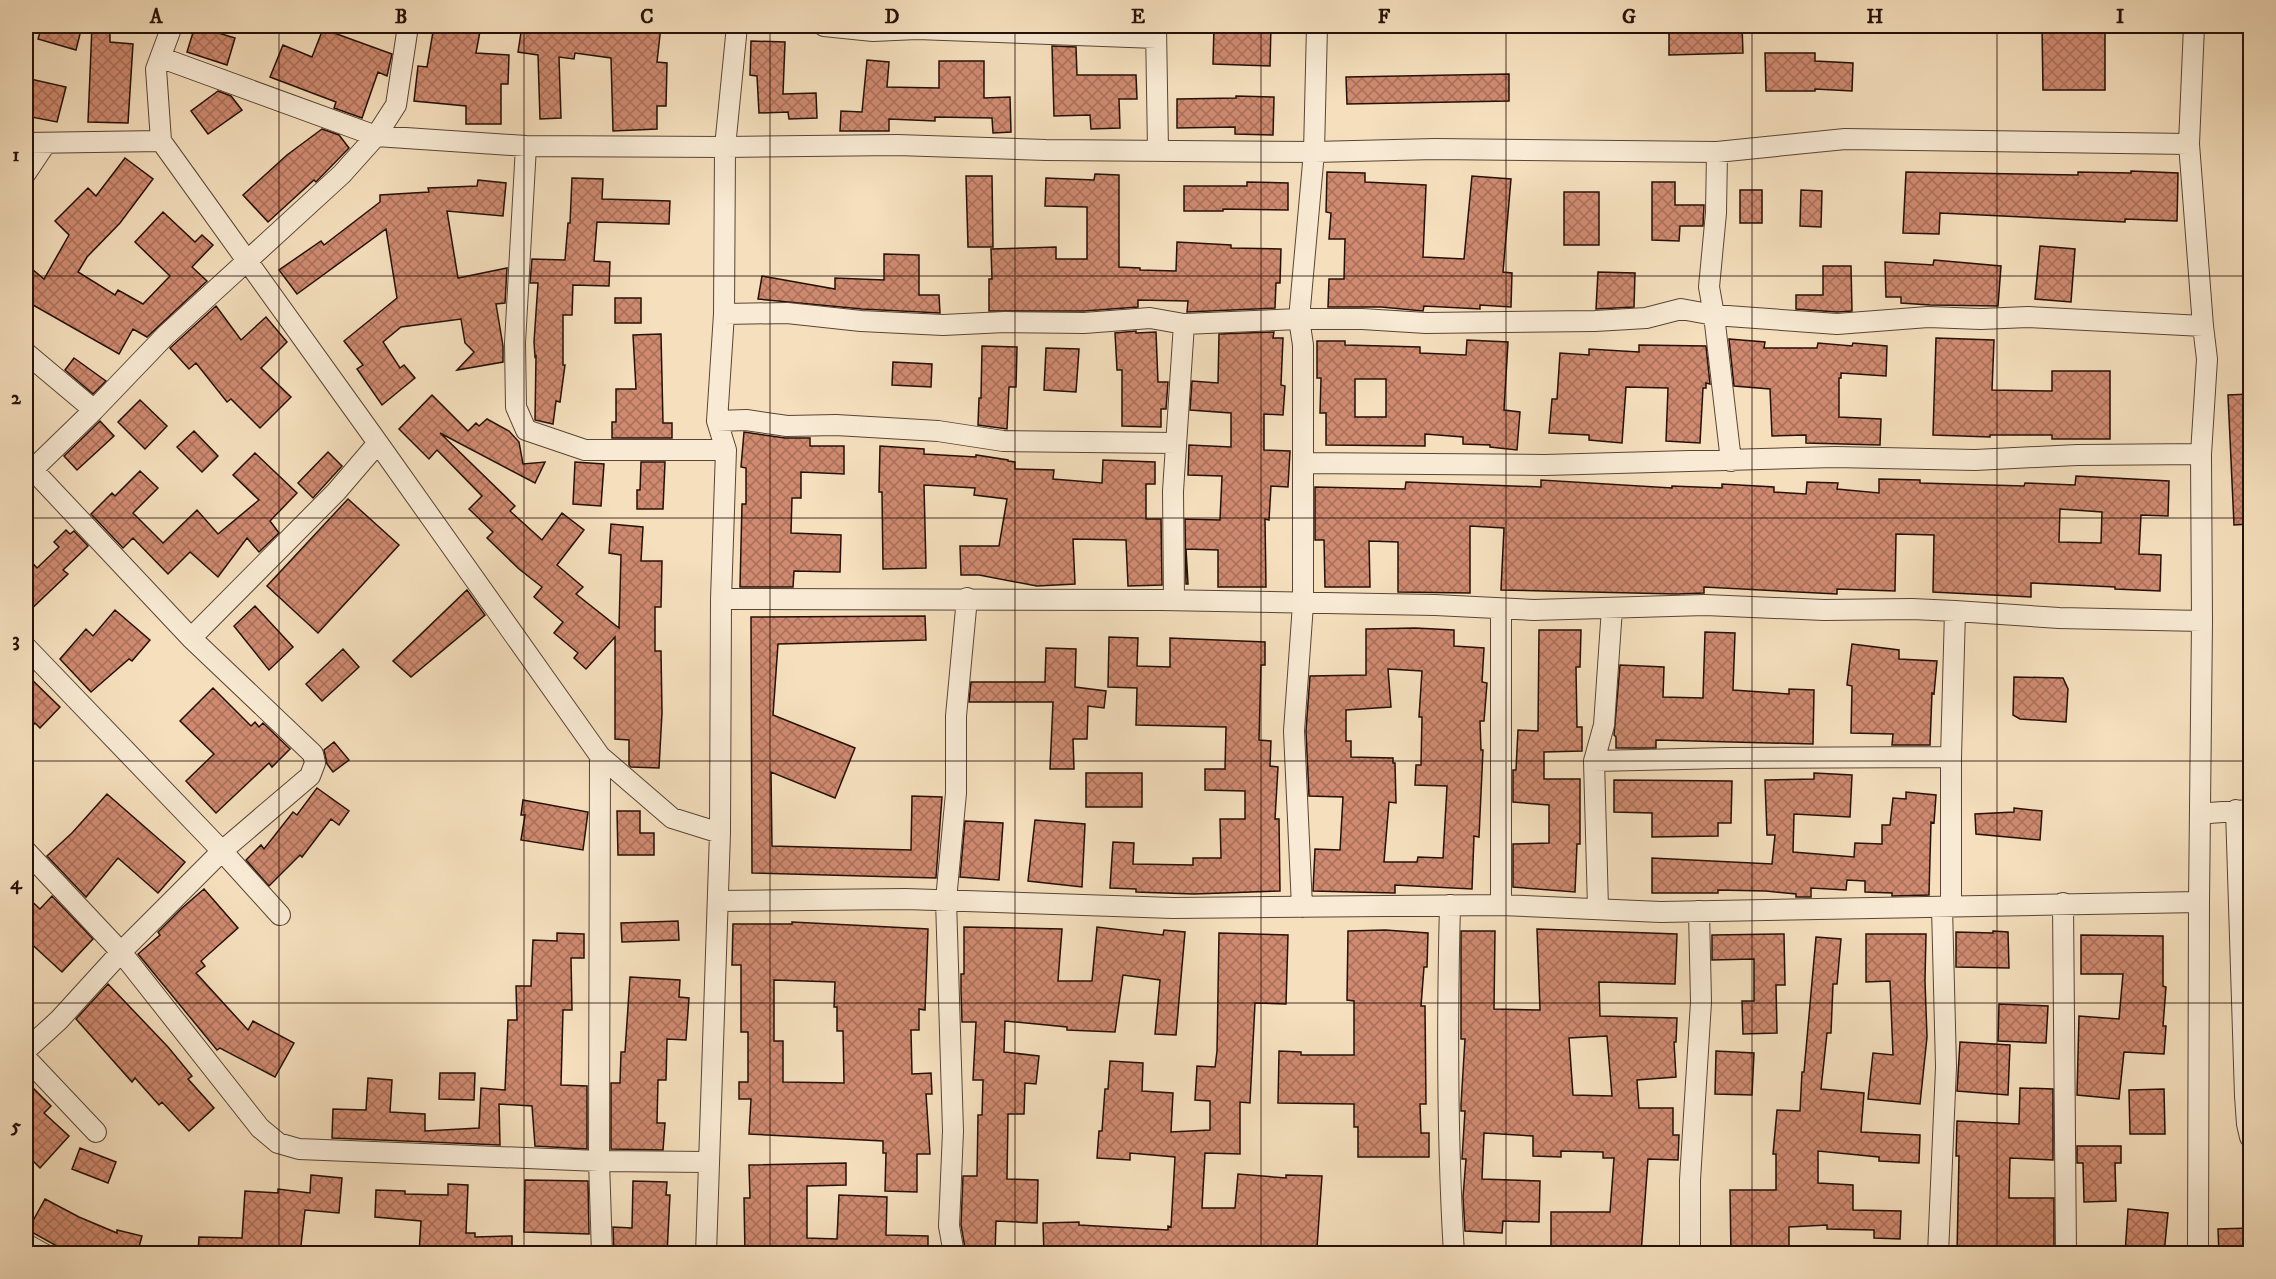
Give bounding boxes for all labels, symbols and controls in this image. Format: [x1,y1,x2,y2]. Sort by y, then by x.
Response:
text: A [149,5,164,30]
text: B [395,5,407,30]
text: C [640,5,654,30]
text: D [885,5,900,30]
text: E [1131,5,1145,30]
text: F [1378,5,1391,30]
text: G [1622,5,1636,30]
text: H [1867,5,1884,30]
text: I [2116,5,2124,30]
text: 1 [12,143,20,168]
text: 2 [11,386,22,411]
text: 3 [12,628,20,653]
text: 4 [10,871,23,896]
text: 5 [10,1114,21,1139]

